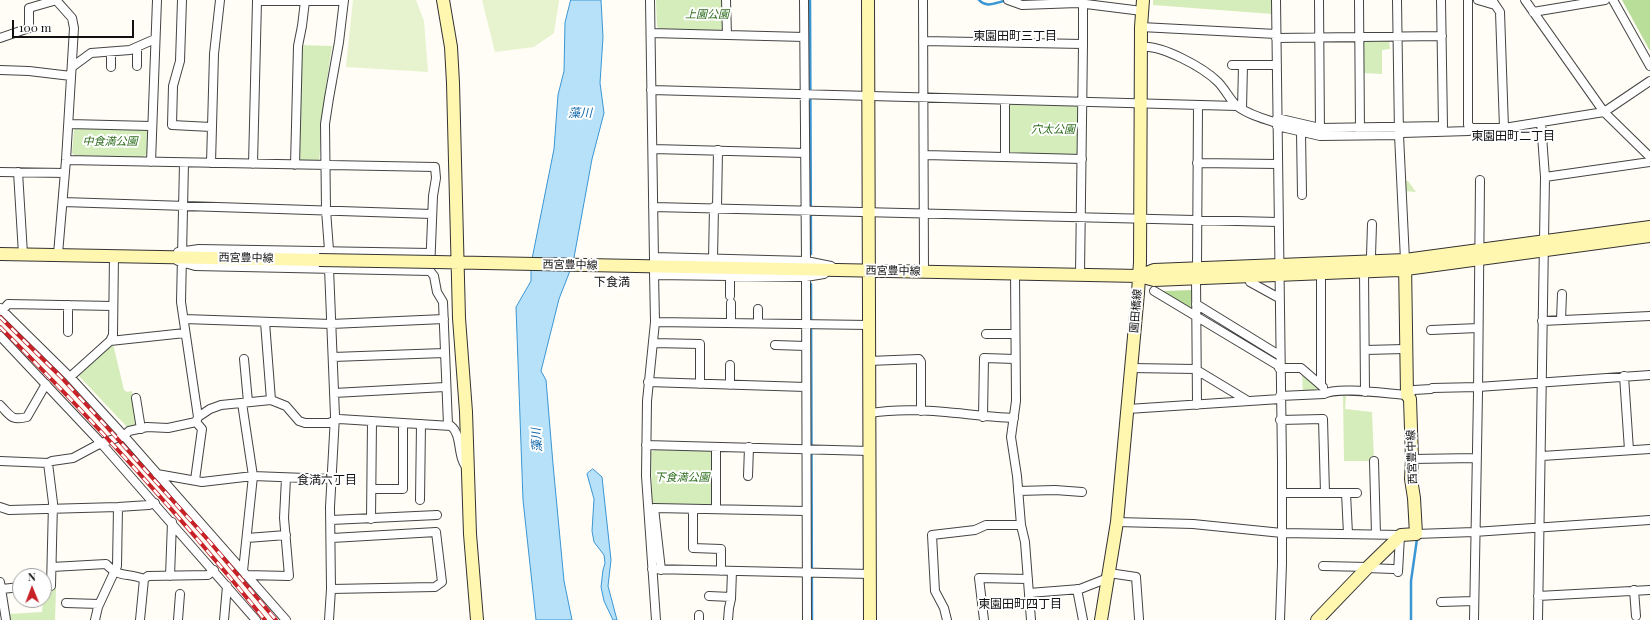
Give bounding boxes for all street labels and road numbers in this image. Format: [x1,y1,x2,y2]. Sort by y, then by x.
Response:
street label: 西宮豊中線 [218,251,274,265]
street label: 西宮豊中線 [542,258,598,272]
street label: 西宮豊中線 [865,264,921,278]
street label: 園田橋線 [1128,289,1144,333]
street label: 西宮豊中線 [1404,429,1420,485]

